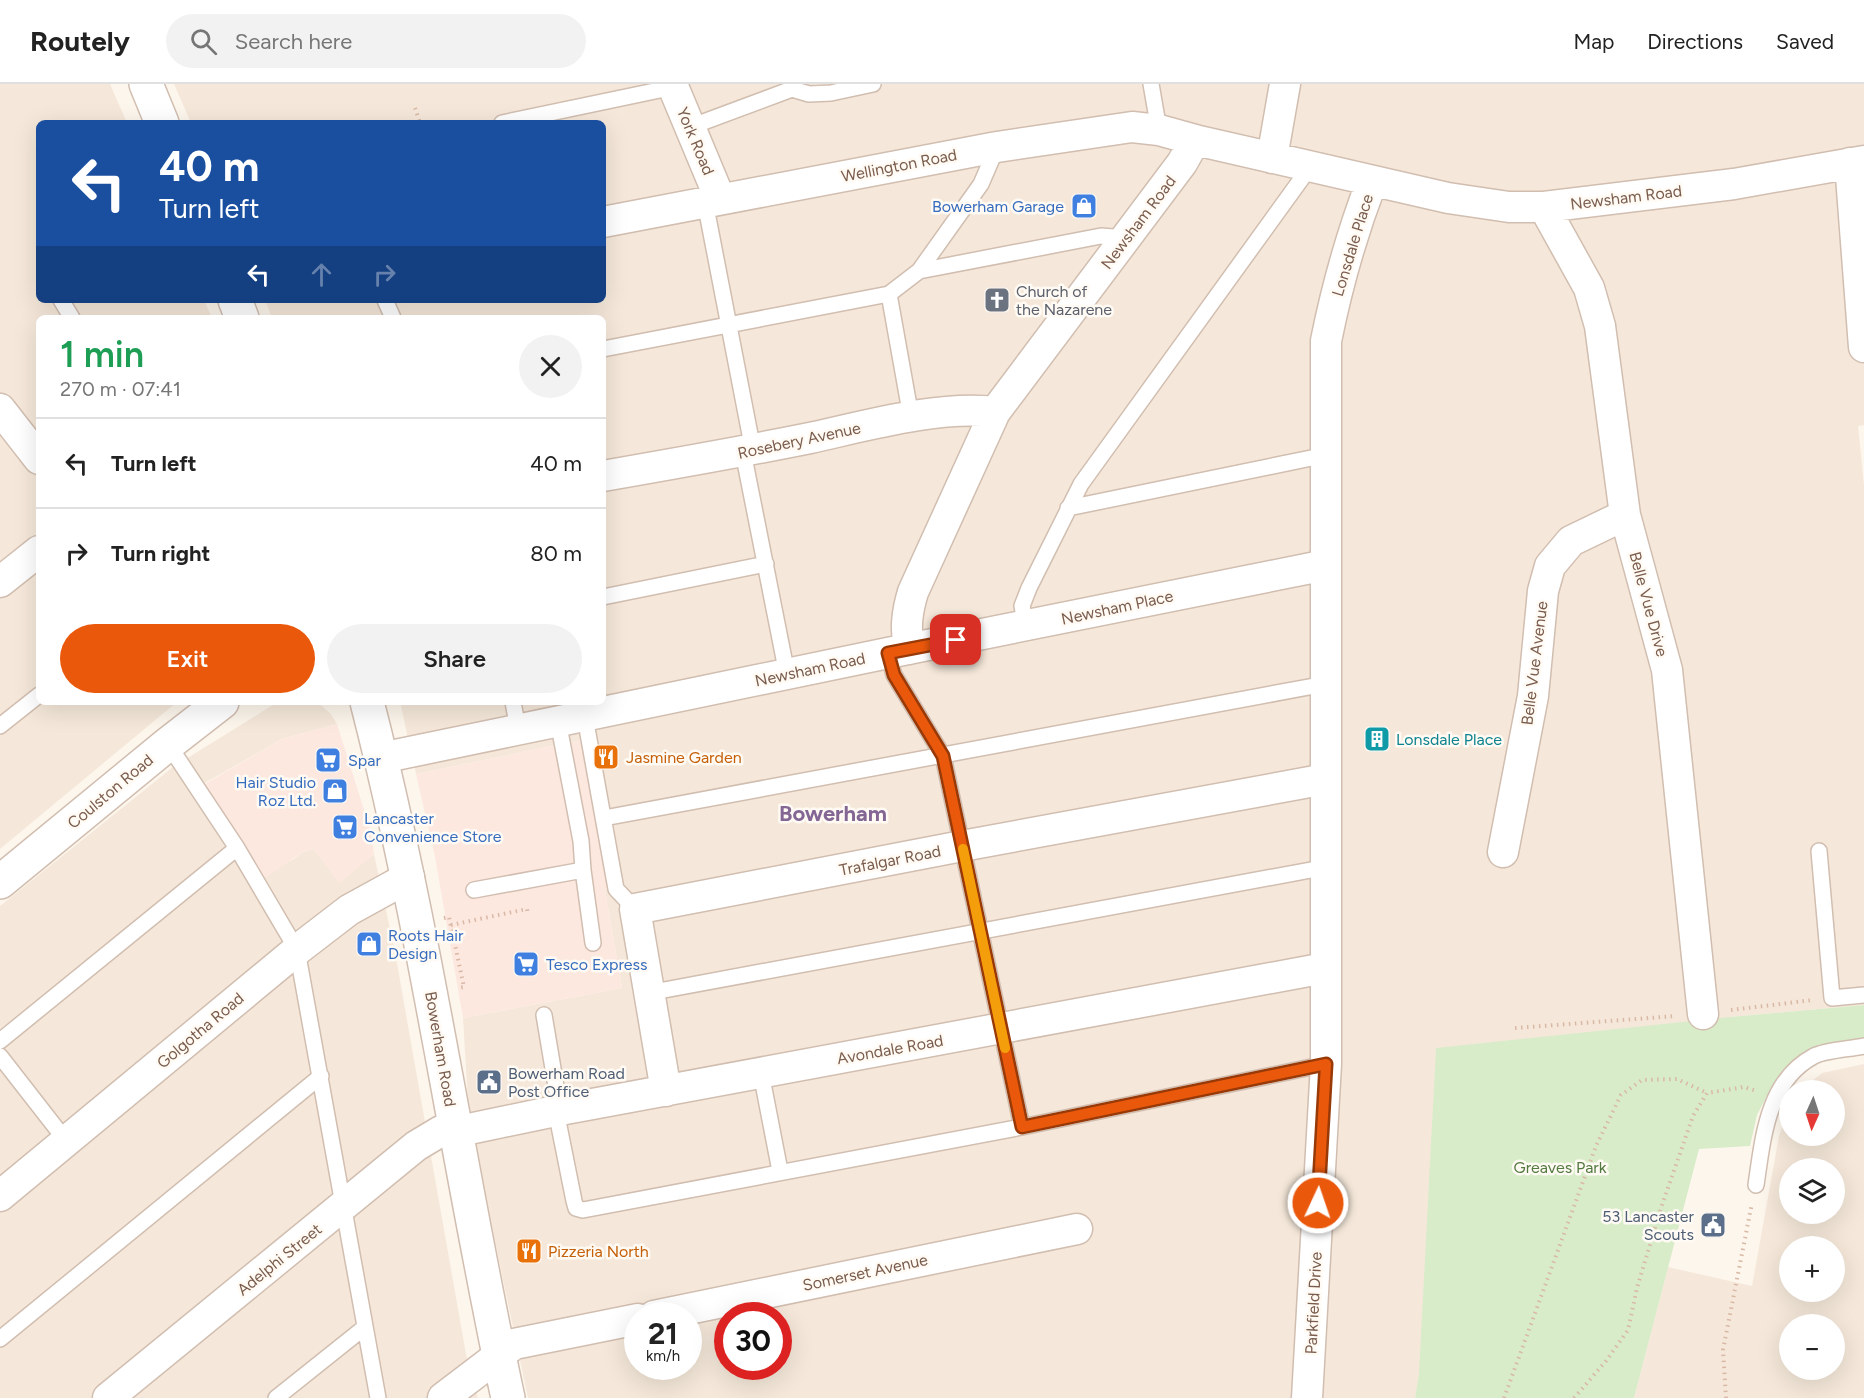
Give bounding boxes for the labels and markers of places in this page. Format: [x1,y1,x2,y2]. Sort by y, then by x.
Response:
shop icon: Bowerham Garage [1069,191,1099,221]
place label: Bowerham Garage [932,197,1064,216]
place label: Church of the Nazarene [1016,282,1112,319]
church icon: Church of the Nazarene [982,285,1012,315]
pin [930,614,981,665]
building icon: Lonsdale Place [1362,724,1392,754]
place label: Lonsdale Place [1396,730,1502,749]
restaurant icon: Jasmine Garden [591,742,621,772]
supermarket icon: Spar [313,745,343,775]
place label: Jasmine Garden [626,748,742,767]
place label: Spar [348,751,381,770]
place label: Hair Studio Roz Ltd. [236,773,316,810]
shop icon: Hair Studio Roz Ltd. [320,776,350,806]
place label: Lancaster Convenience Store [364,809,502,846]
supermarket icon: Lancaster Convenience Store [330,812,360,842]
place label: Roots Hair Design [388,926,464,963]
shop icon: Roots Hair Design [354,929,384,959]
supermarket icon: Tesco Express [511,949,541,979]
place label: Tesco Express [546,955,648,974]
place label: Bowerham Road Post Office [508,1064,625,1101]
public building icon: Bowerham Road Post Office [474,1067,504,1097]
place label: 53 Lancaster Scouts [1602,1207,1695,1244]
public building icon: 53 Lancaster Scouts [1698,1210,1728,1240]
restaurant icon: Pizzeria North [514,1236,544,1266]
place label: Pizzeria North [548,1242,649,1261]

